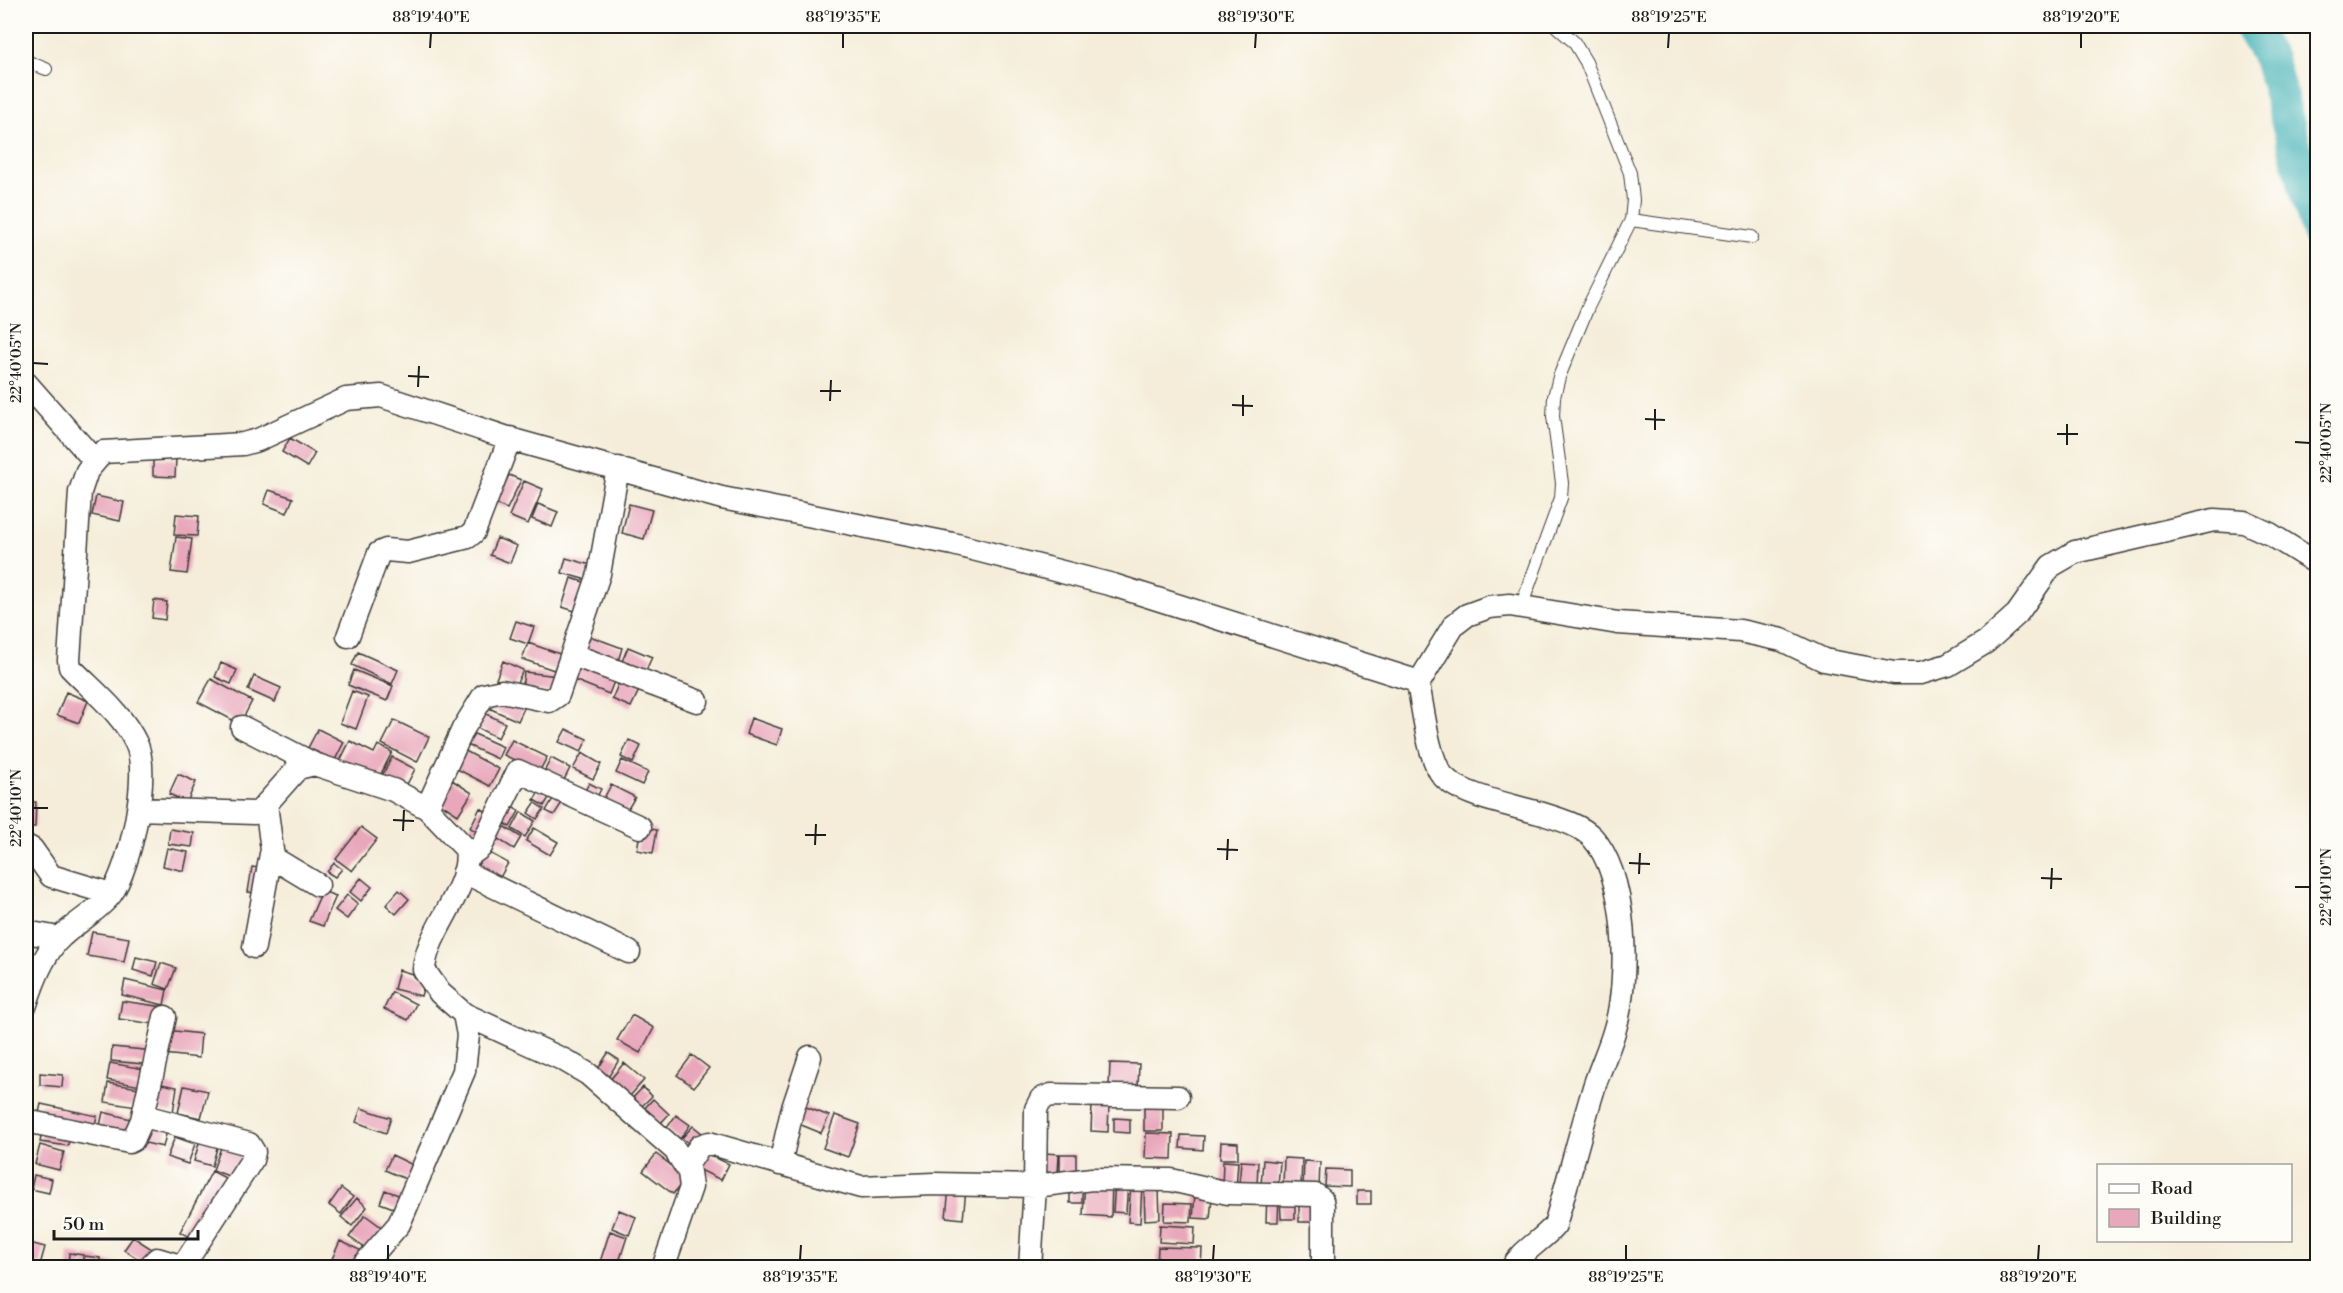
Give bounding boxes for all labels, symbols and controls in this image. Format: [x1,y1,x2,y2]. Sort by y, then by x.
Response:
text: 88°19'40"E [392,8,470,27]
text: 88°19'35"E [805,8,881,27]
text: 88°19'30"E [1218,8,1294,27]
text: 88°19'25"E [1631,8,1707,27]
text: 88°19'20"E [2043,8,2120,27]
text: 22°40'05"N [7,323,26,403]
text: 22°40'05"N [2317,403,2336,483]
text: 22°40'10"N [7,769,26,847]
text: 22°40'10"N [2317,848,2336,926]
legend [2097,1164,2292,1242]
text: Road [2151,1177,2194,1200]
scale bar [54,1203,198,1241]
text: Building [2150,1207,2222,1230]
text: 50 m [63,1213,105,1236]
text: 88°19'40"E [349,1268,427,1287]
text: 88°19'35"E [762,1268,838,1287]
text: 88°19'30"E [1175,1268,1251,1287]
text: 88°19'25"E [1588,1268,1664,1287]
text: 88°19'20"E [2000,1268,2077,1287]

